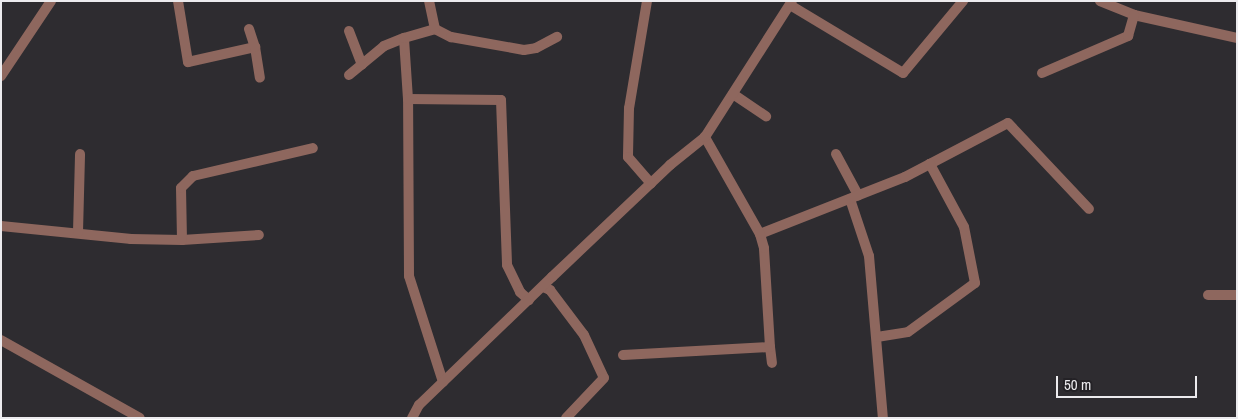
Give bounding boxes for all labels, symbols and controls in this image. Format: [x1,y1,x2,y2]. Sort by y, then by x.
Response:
scale bar [1058,366,1199,398]
text: 50 m [1064,374,1091,395]

